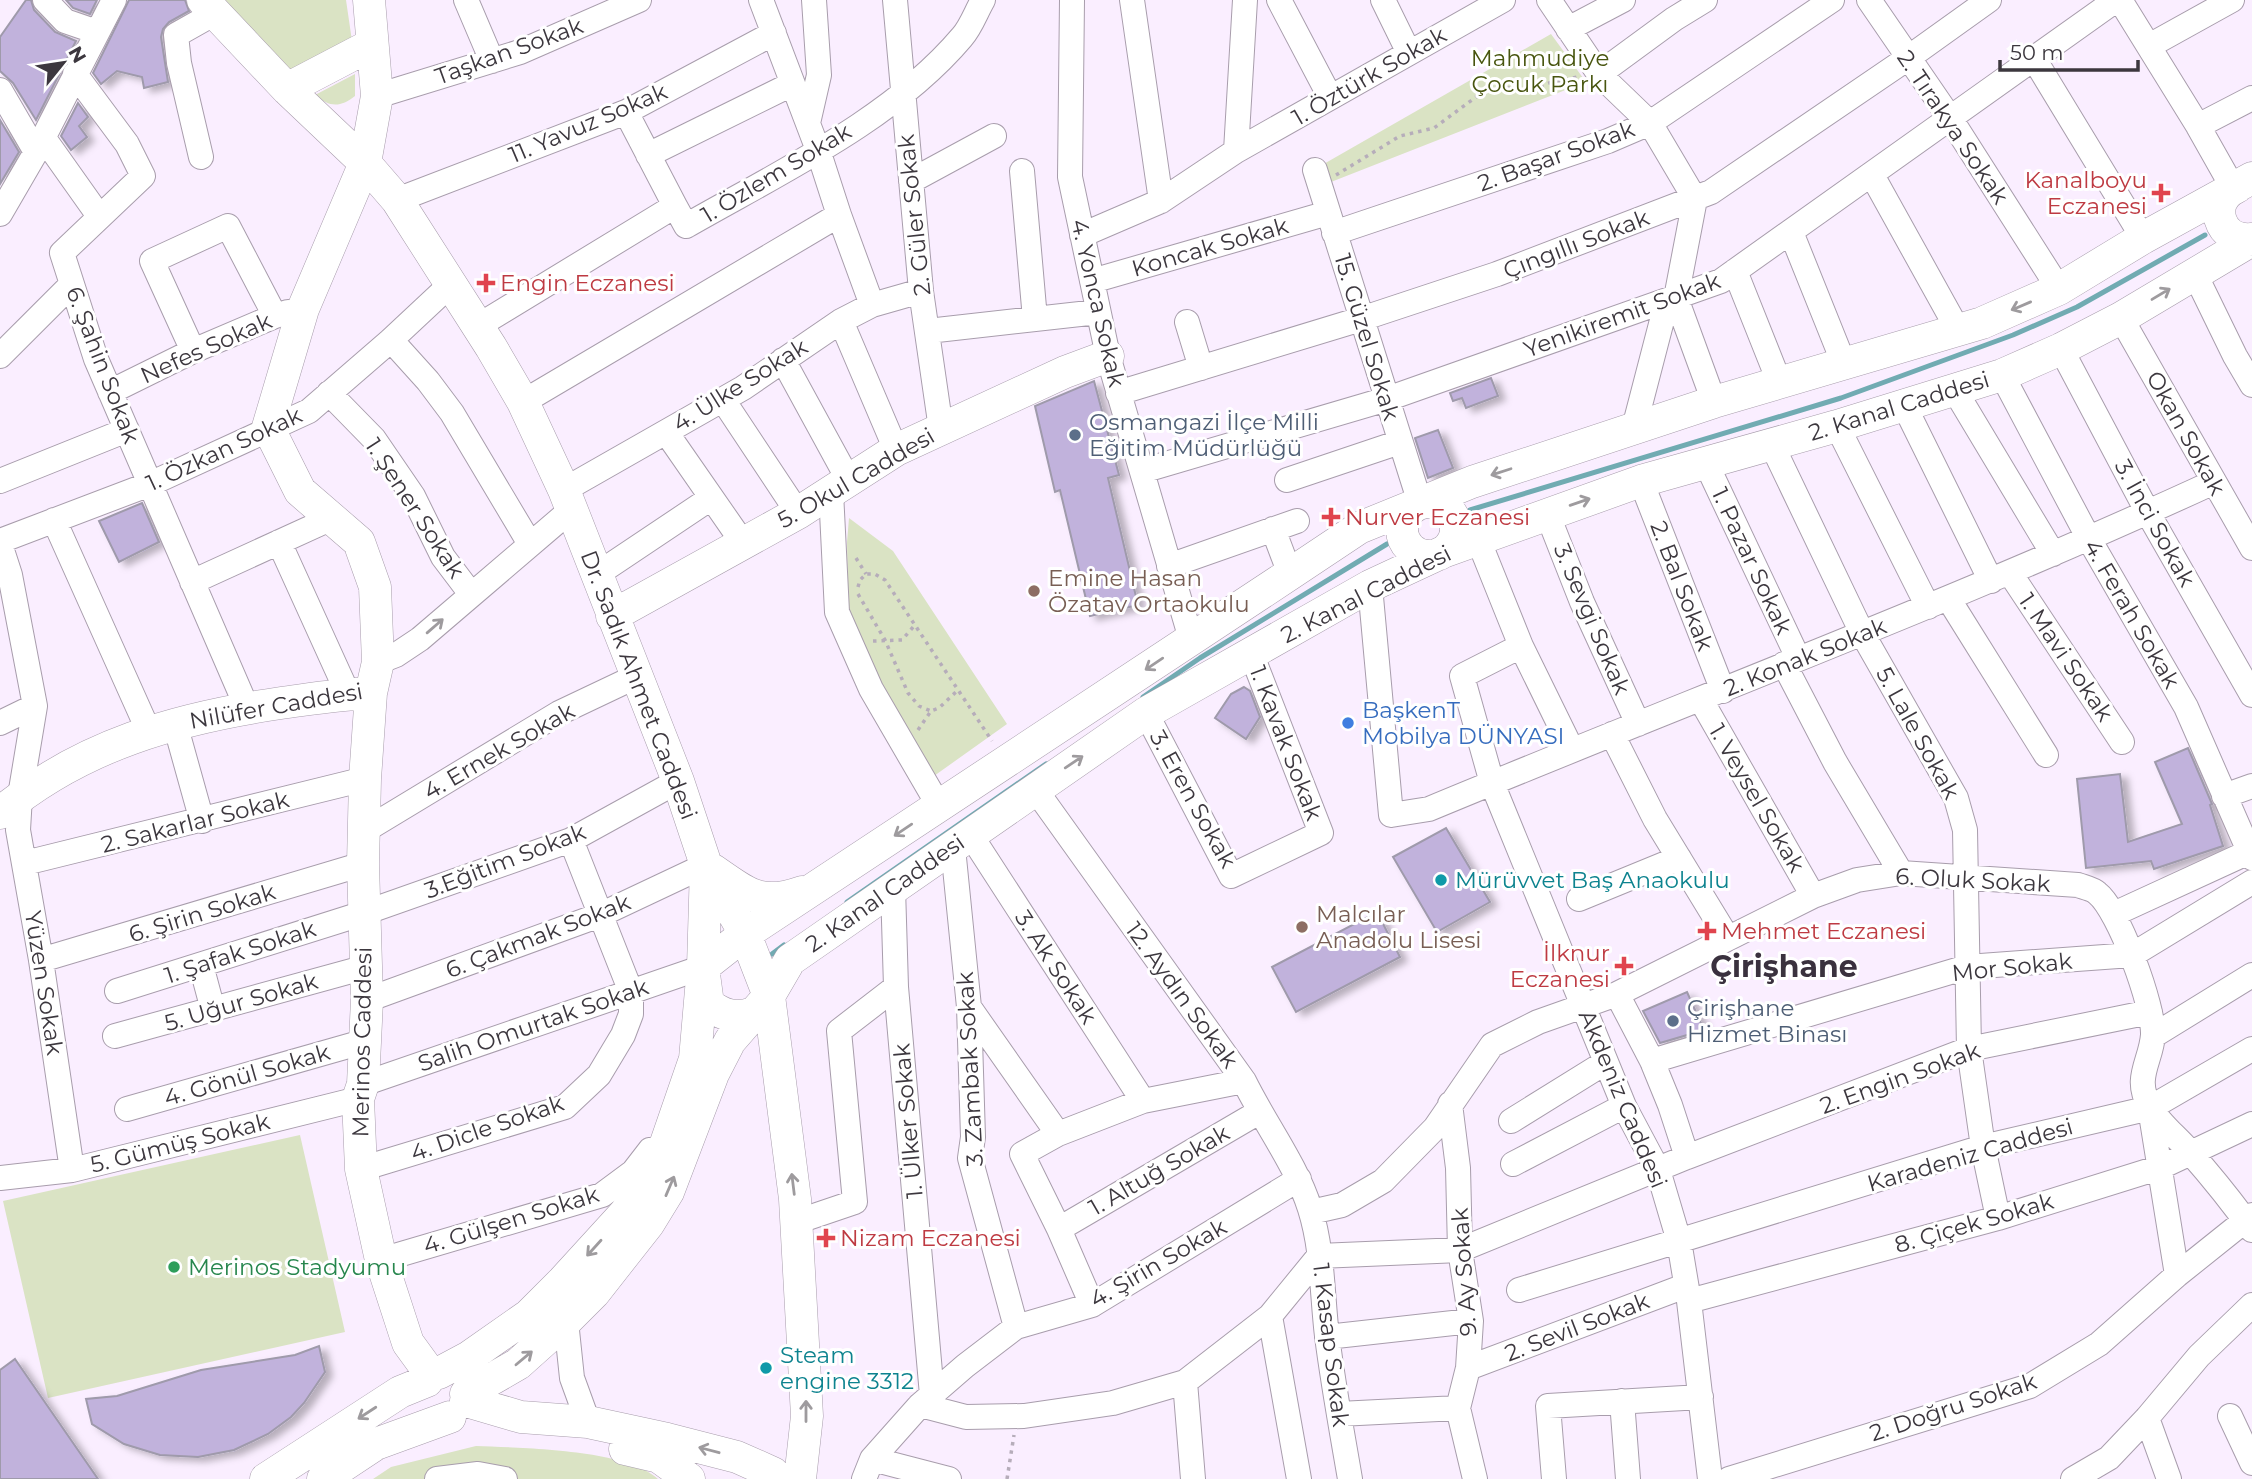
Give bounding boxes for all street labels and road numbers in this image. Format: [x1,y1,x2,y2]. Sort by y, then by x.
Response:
street label: Taşkan Sokak [431,11,587,91]
street label: 1. Öztürk Sokak [1287,20,1451,131]
street label: 2. Tırakya Sokak [1891,45,2015,209]
street label: 11. Yavuz Sokak [505,77,672,169]
street label: 2. Başar Sokak [1474,115,1638,197]
street label: 1. Özlem Sokak [696,117,856,229]
street label: 2. Güler Sokak [892,133,936,297]
street label: Çıngıllı Sokak [1499,203,1653,285]
street label: Koncak Sokak [1129,211,1292,283]
street label: 4. Yonca Sokak [1065,216,1131,390]
street label: 15. Güzel Sokak [1328,250,1406,424]
street label: Yenikiremit Sokak [1520,266,1724,364]
street label: 6. Şahin Sokak [60,283,146,448]
street label: Nefes Sokak [136,306,276,389]
street label: 4. Ülke Sokak [667,332,813,438]
street label: 2. Kanal Caddesi [1805,365,1993,447]
street label: Okan Sokak [2140,366,2232,500]
street label: 1. Özkan Sokak [142,401,306,497]
street label: 5. Okul Caddesi [773,422,939,534]
street label: 1. Şener Sokak [359,433,471,583]
street label: 3. İnci Sokak [2109,455,2201,592]
street label: 1. Pazar Sokak [1706,483,1798,639]
street label: 2. Bal Sokak [1644,517,1720,655]
street label: 4. Ferah Sokak [2078,534,2186,694]
street label: 2. Kanal Caddesi [1276,539,1456,649]
street label: 3. Sevgi Sokak [1548,539,1636,699]
street label: Dr. Sadık Ahmet Caddesi [575,546,703,824]
street label: 1. Mavi Sokak [2013,588,2119,727]
street label: 2. Konak Sokak [1720,612,1891,702]
street label: 1. Kavak Sokak [1244,662,1328,824]
street label: 5. Lale Sokak [1870,662,1966,804]
street label: Nilüfer Caddesi [187,677,365,735]
street label: 4. Ernek Sokak [419,696,580,806]
street label: 1. Veysel Sokak [1703,719,1811,877]
street label: 3. Eren Sokak [1144,725,1242,873]
street label: 2. Sakarlar Sokak [98,785,292,859]
street label: 3.Eğitim Sokak [421,817,590,905]
street label: 2. Kanal Caddesi [800,828,970,958]
street label: 6. Oluk Sokak [1895,862,2052,898]
street label: 6. Şirin Sokak [125,877,279,949]
street label: 6. Çakmak Sokak [442,888,635,984]
street label: 3. Ak Sokak [1009,905,1103,1029]
street label: Yüzen Sokak [19,909,69,1057]
street label: 1. Şafak Sokak [161,914,319,990]
street label: 12. Aydın Sokak [1120,917,1244,1074]
street label: Merinos Caddesi [346,947,378,1137]
street label: Mor Sokak [1950,947,2074,987]
street label: 5. Uğur Sokak [161,967,321,1037]
street label: 3. Zambak Sokak [951,971,989,1167]
street label: Salih Omurtak Sokak [414,972,652,1078]
street label: Akdeniz Caddesi [1573,1006,1673,1192]
street label: 2. Engin Sokak [1816,1036,1984,1120]
street label: 4. Gönül Sokak [161,1038,333,1112]
street label: 1. Ülker Sokak [887,1042,929,1200]
street label: 4. Dicle Sokak [407,1089,567,1167]
street label: 5. Gümüş Sokak [87,1107,273,1179]
street label: Karadeniz Caddesi [1864,1112,2076,1198]
street label: 1. Altuğ Sokak [1084,1118,1234,1222]
street label: 4. Gülşen Sokak [420,1180,602,1260]
street label: 8. Çiçek Sokak [1891,1187,2057,1259]
street label: 9. Ay Sokak [1446,1207,1482,1337]
street label: 4. Şirin Sokak [1085,1212,1232,1313]
street label: 1. Kasap Sokak [1307,1262,1355,1429]
street label: 2. Sevil Sokak [1501,1287,1653,1367]
street label: 2. Doğru Sokak [1866,1367,2040,1447]

